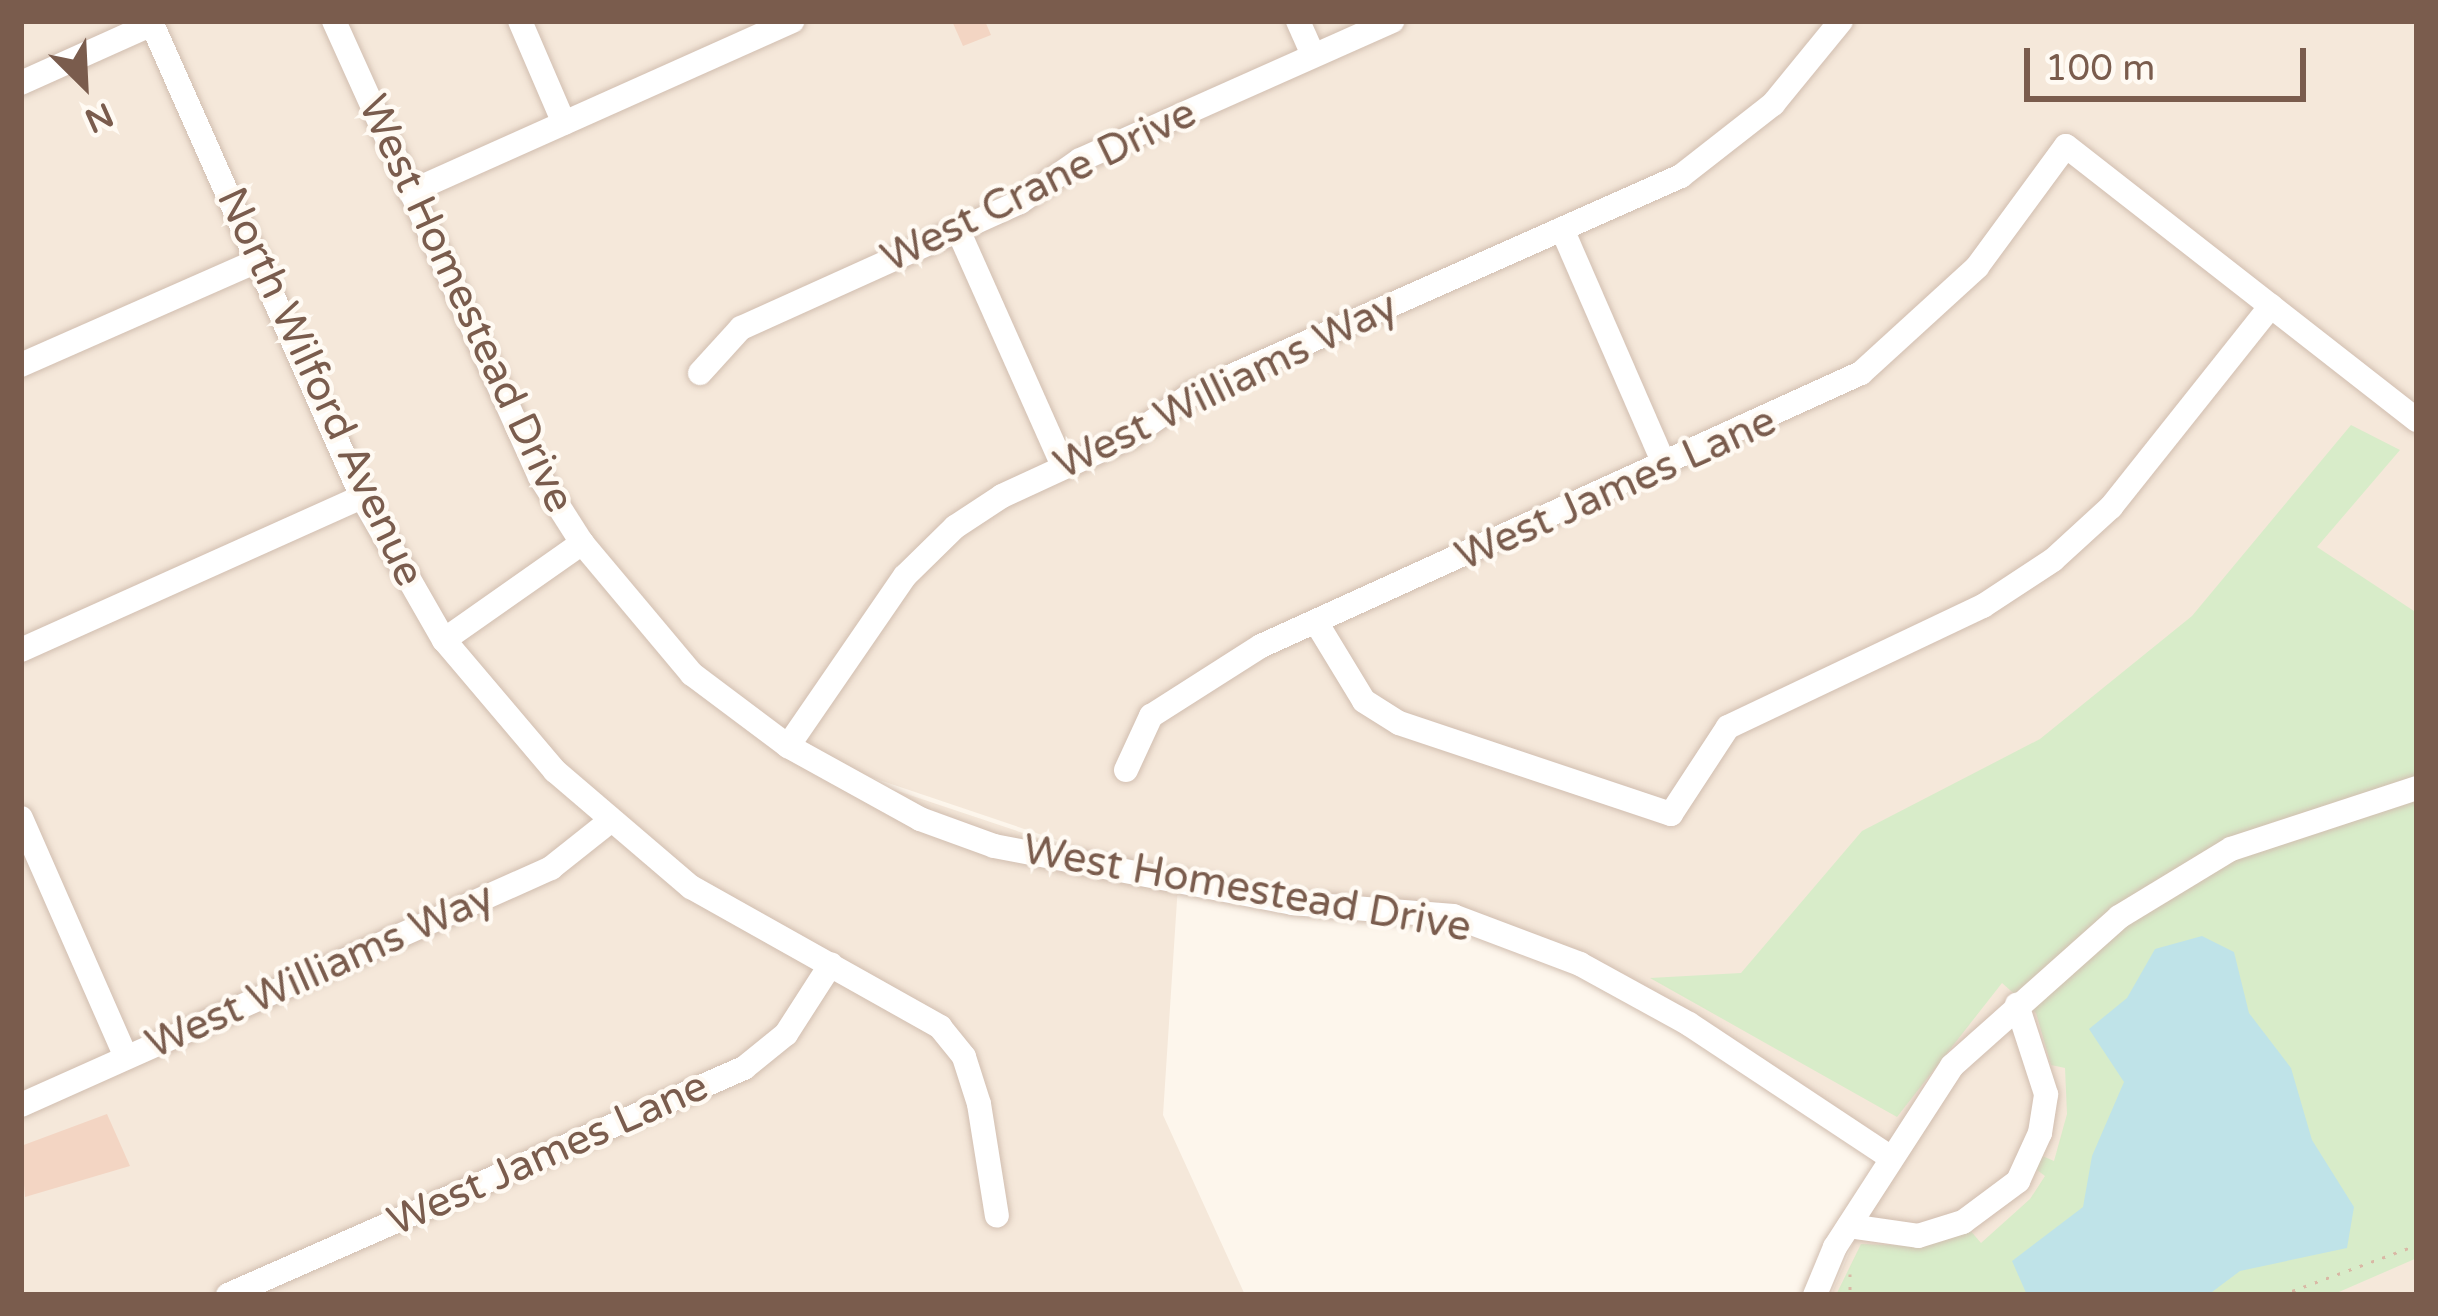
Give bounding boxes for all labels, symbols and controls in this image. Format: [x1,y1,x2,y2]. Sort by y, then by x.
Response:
north arrow [24,24,144,144]
scale bar [2030,24,2312,98]
text: 100 m [2045,47,2155,90]
street label: West Homestead Drive [347,87,585,521]
street label: West Crane Drive [874,88,1204,284]
text: N [79,94,119,141]
street label: North Wilford Avenue [205,180,435,594]
street label: West Williams Way [1046,281,1406,491]
street label: West James Lane [1448,396,1784,582]
street label: West Homestead Drive [1019,825,1475,953]
street label: West Williams Way [138,872,502,1070]
street label: West James Lane [380,1061,716,1247]

